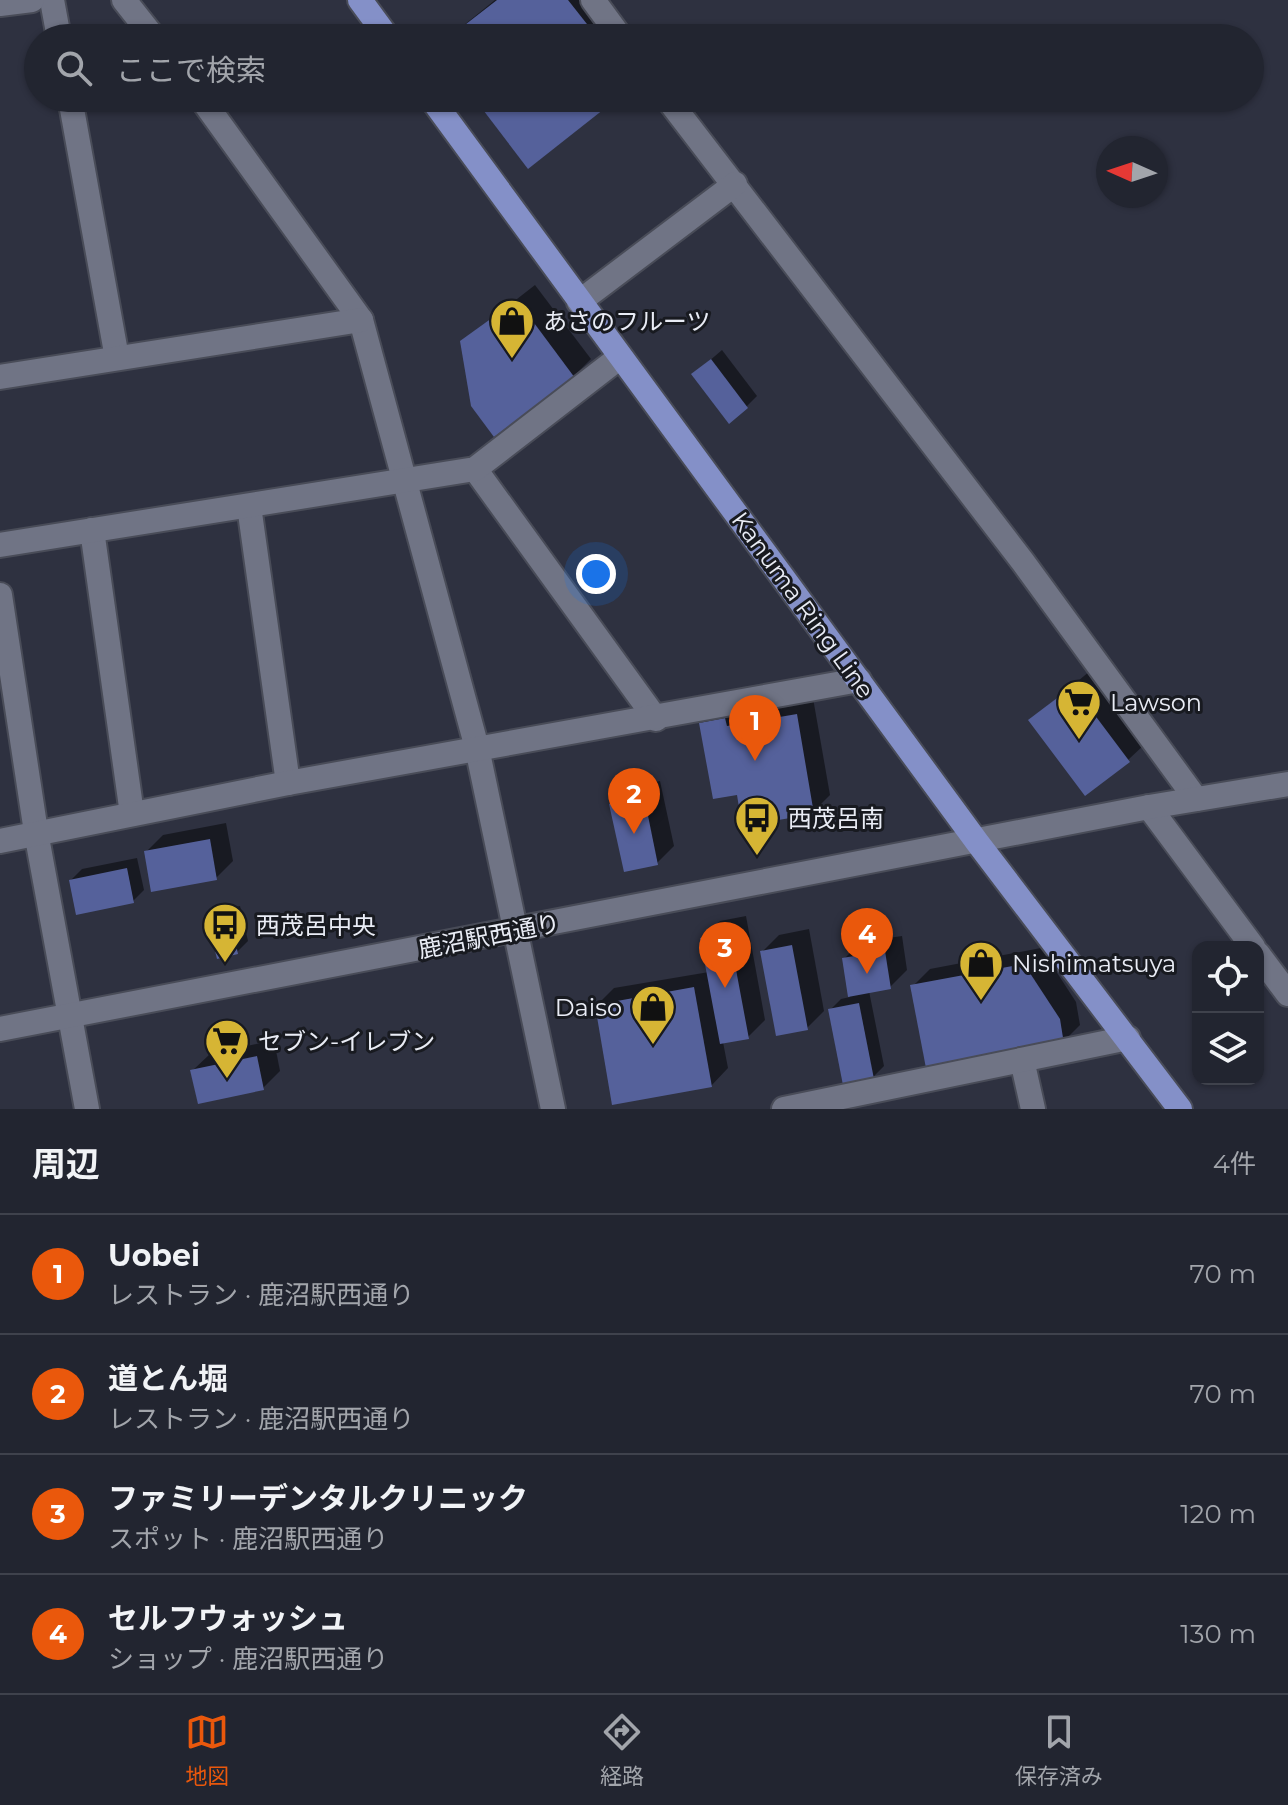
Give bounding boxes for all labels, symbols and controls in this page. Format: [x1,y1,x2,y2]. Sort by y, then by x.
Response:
search box [24,24,1264,112]
icon: search [52,46,96,90]
text: ここで検索 [116,52,266,89]
north arrow [1096,136,1168,208]
shop icon: あさのフルーツ [488,297,536,360]
place label: あさのフルーツ [543,307,711,336]
street label: Kanuma Ring Line [726,506,880,704]
your location [576,554,616,594]
supermarket icon: Lawson [1055,678,1103,741]
place label: Lawson [1110,688,1202,717]
pin: 1 [729,695,781,761]
pin: 2 [608,768,660,834]
bus stop icon: 西茂呂南 [733,794,781,857]
place label: 西茂呂南 [788,804,884,833]
bus stop icon: 西茂呂中央 [201,901,249,964]
street label: 鹿沼駅西通り [416,908,562,964]
pin: 4 [841,908,893,974]
place label: 西茂呂中央 [256,911,376,940]
pin: 3 [699,922,751,988]
shop icon: Nishimatsuya [957,939,1005,1002]
map controls [1192,941,1264,1085]
button: locate [1192,941,1264,1013]
place label: Nishimatsuya [1012,949,1176,978]
shop icon: Daiso [629,983,677,1046]
place label: Daiso [555,993,622,1022]
button: layers [1192,1013,1264,1085]
supermarket icon: セブン-イレブン [203,1017,251,1080]
place label: セブン-イレブン [258,1027,435,1056]
text: 周辺 [32,1143,100,1185]
text: 4件 [1213,1148,1256,1180]
text: Uobei [108,1237,200,1274]
text: 1 [53,1258,63,1290]
text: 70 m [1190,1258,1256,1290]
text: レストラン · 鹿沼駅西通り [108,1279,414,1311]
text: 道とん堀 [108,1360,228,1397]
text: 2 [50,1378,66,1410]
text: 70 m [1190,1378,1256,1410]
text: レストラン · 鹿沼駅西通り [108,1403,414,1435]
text: ファミリーデンタルクリニック [108,1480,528,1517]
text: 3 [50,1498,66,1530]
text: 120 m [1180,1498,1256,1530]
text: スポット · 鹿沼駅西通り [108,1523,388,1555]
text: セルフウォッシュ [108,1600,348,1637]
text: 4 [49,1618,67,1650]
text: 130 m [1180,1618,1256,1650]
text: ショップ · 鹿沼駅西通り [108,1643,388,1675]
tab: 地図 [185,1710,229,1790]
tab: 経路 [600,1710,644,1790]
tab: 保存済み [1015,1710,1103,1790]

